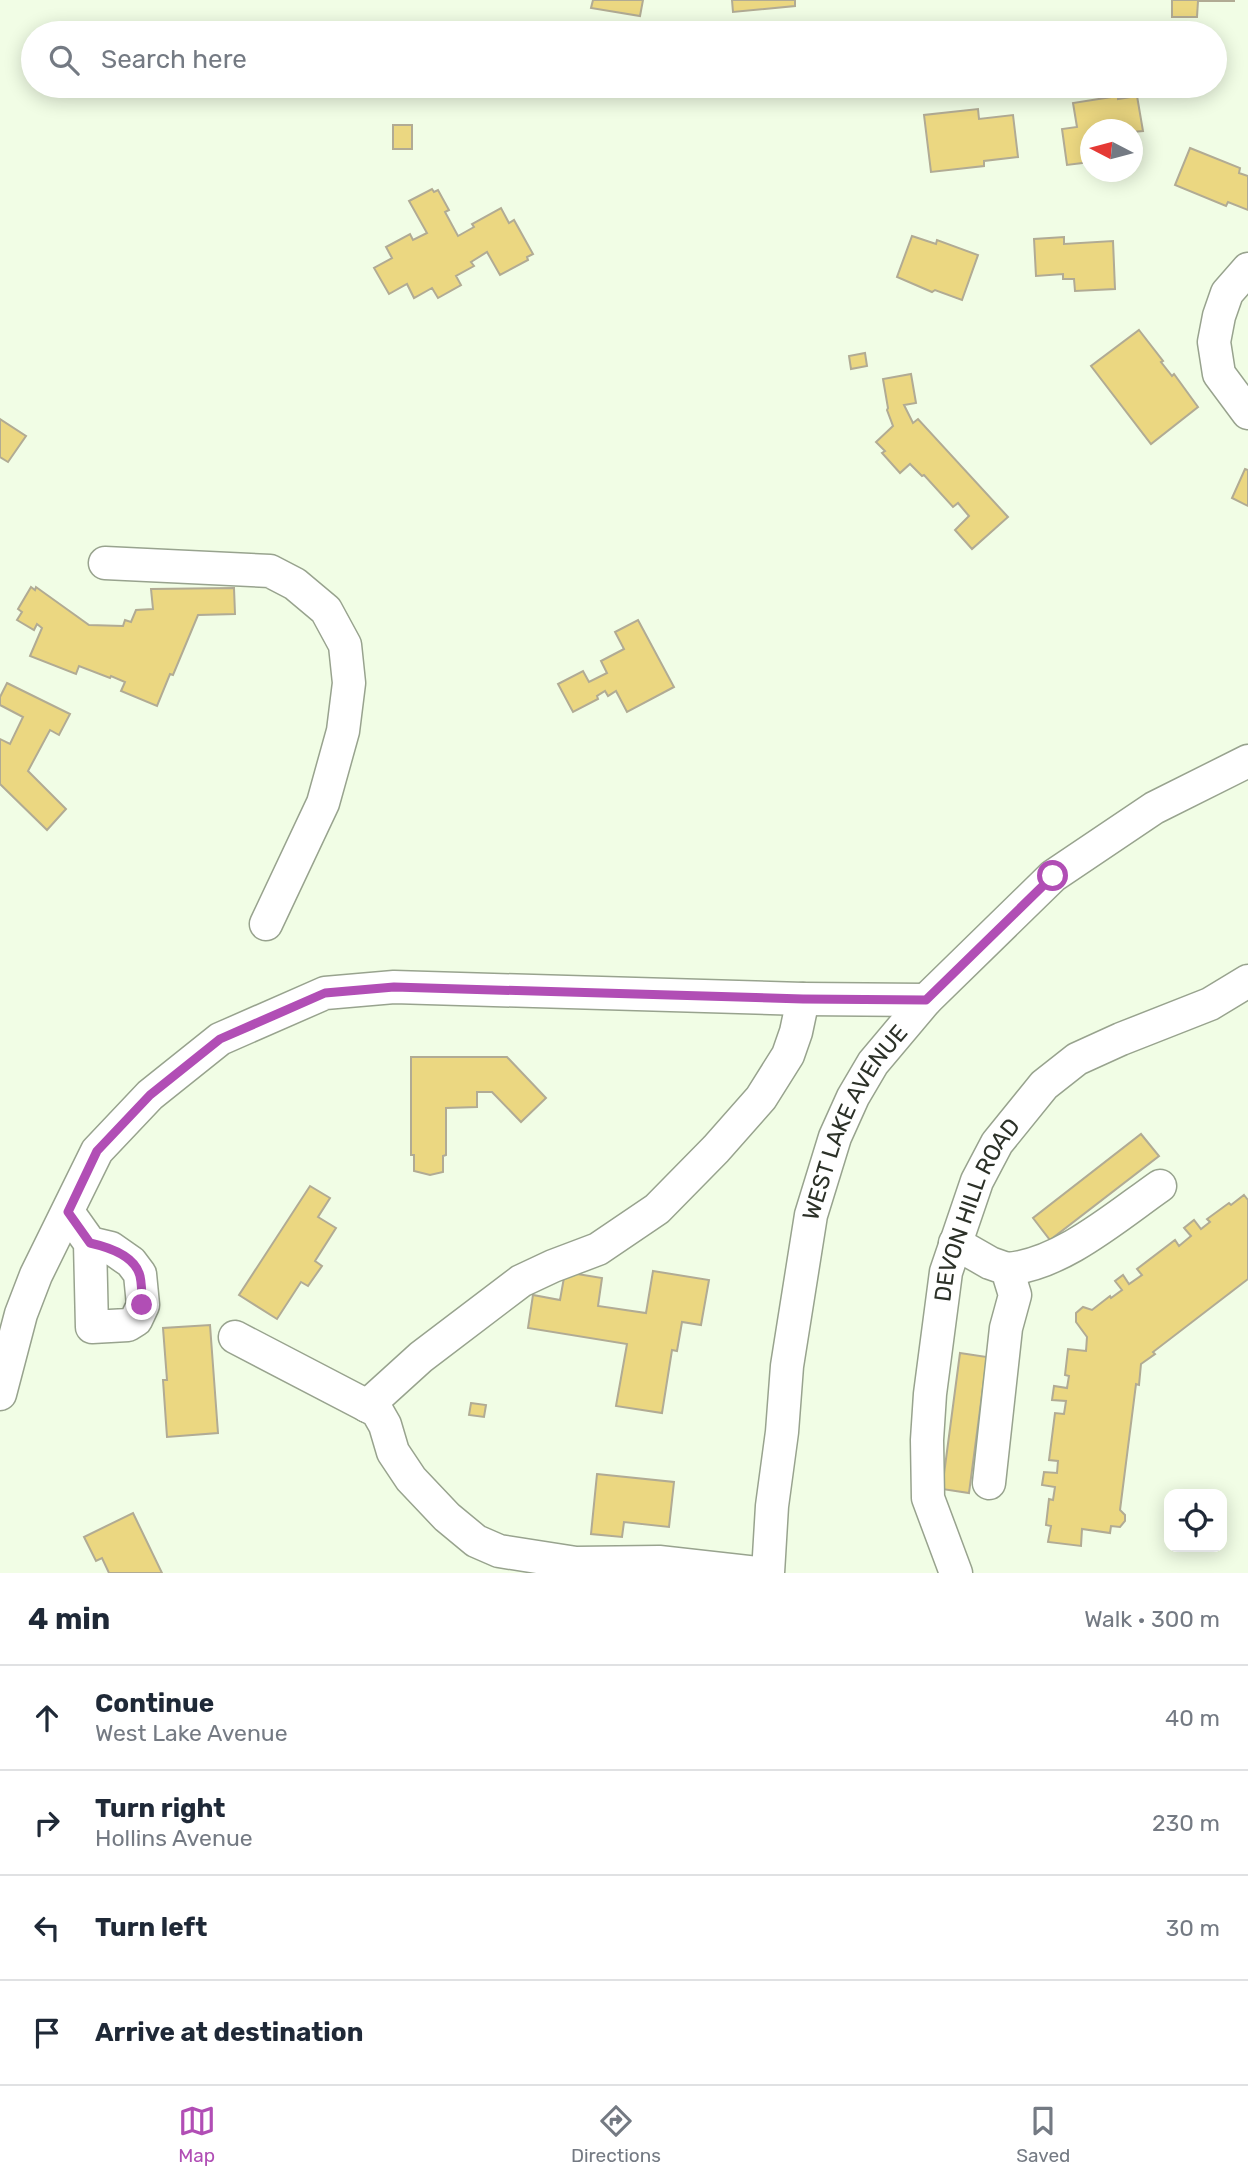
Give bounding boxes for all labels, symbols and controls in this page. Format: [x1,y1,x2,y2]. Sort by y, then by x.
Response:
search box [21,21,1227,98]
icon: search [45,41,83,79]
text: Search here [101,44,247,75]
north arrow [1080,119,1143,182]
route start [1037,860,1068,891]
street label: WEST LAKE AVENUE [796,1019,913,1224]
street label: DEVON HILL ROAD [928,1112,1026,1303]
route end [126,1289,157,1320]
map controls [1164,1489,1227,1552]
button: locate [1164,1489,1227,1552]
text: 4 min [28,1601,110,1637]
text: Walk · 300 m [1084,1605,1220,1633]
text: Continue [95,1688,214,1719]
icon: ahead [28,1699,66,1737]
text: 40 m [1165,1704,1220,1732]
text: West Lake Avenue [95,1719,288,1747]
text: Turn right [95,1793,225,1824]
icon: right [28,1804,66,1842]
text: 230 m [1152,1809,1220,1837]
text: Hollins Avenue [95,1824,253,1852]
icon: left [28,1909,66,1947]
text: Turn left [95,1912,207,1943]
text: 30 m [1165,1914,1220,1942]
icon: arrive [28,2014,66,2052]
text: Arrive at destination [95,2017,363,2048]
tab: Map [178,2102,216,2167]
tab: Directions [571,2102,661,2167]
tab: Saved [1016,2102,1070,2167]

